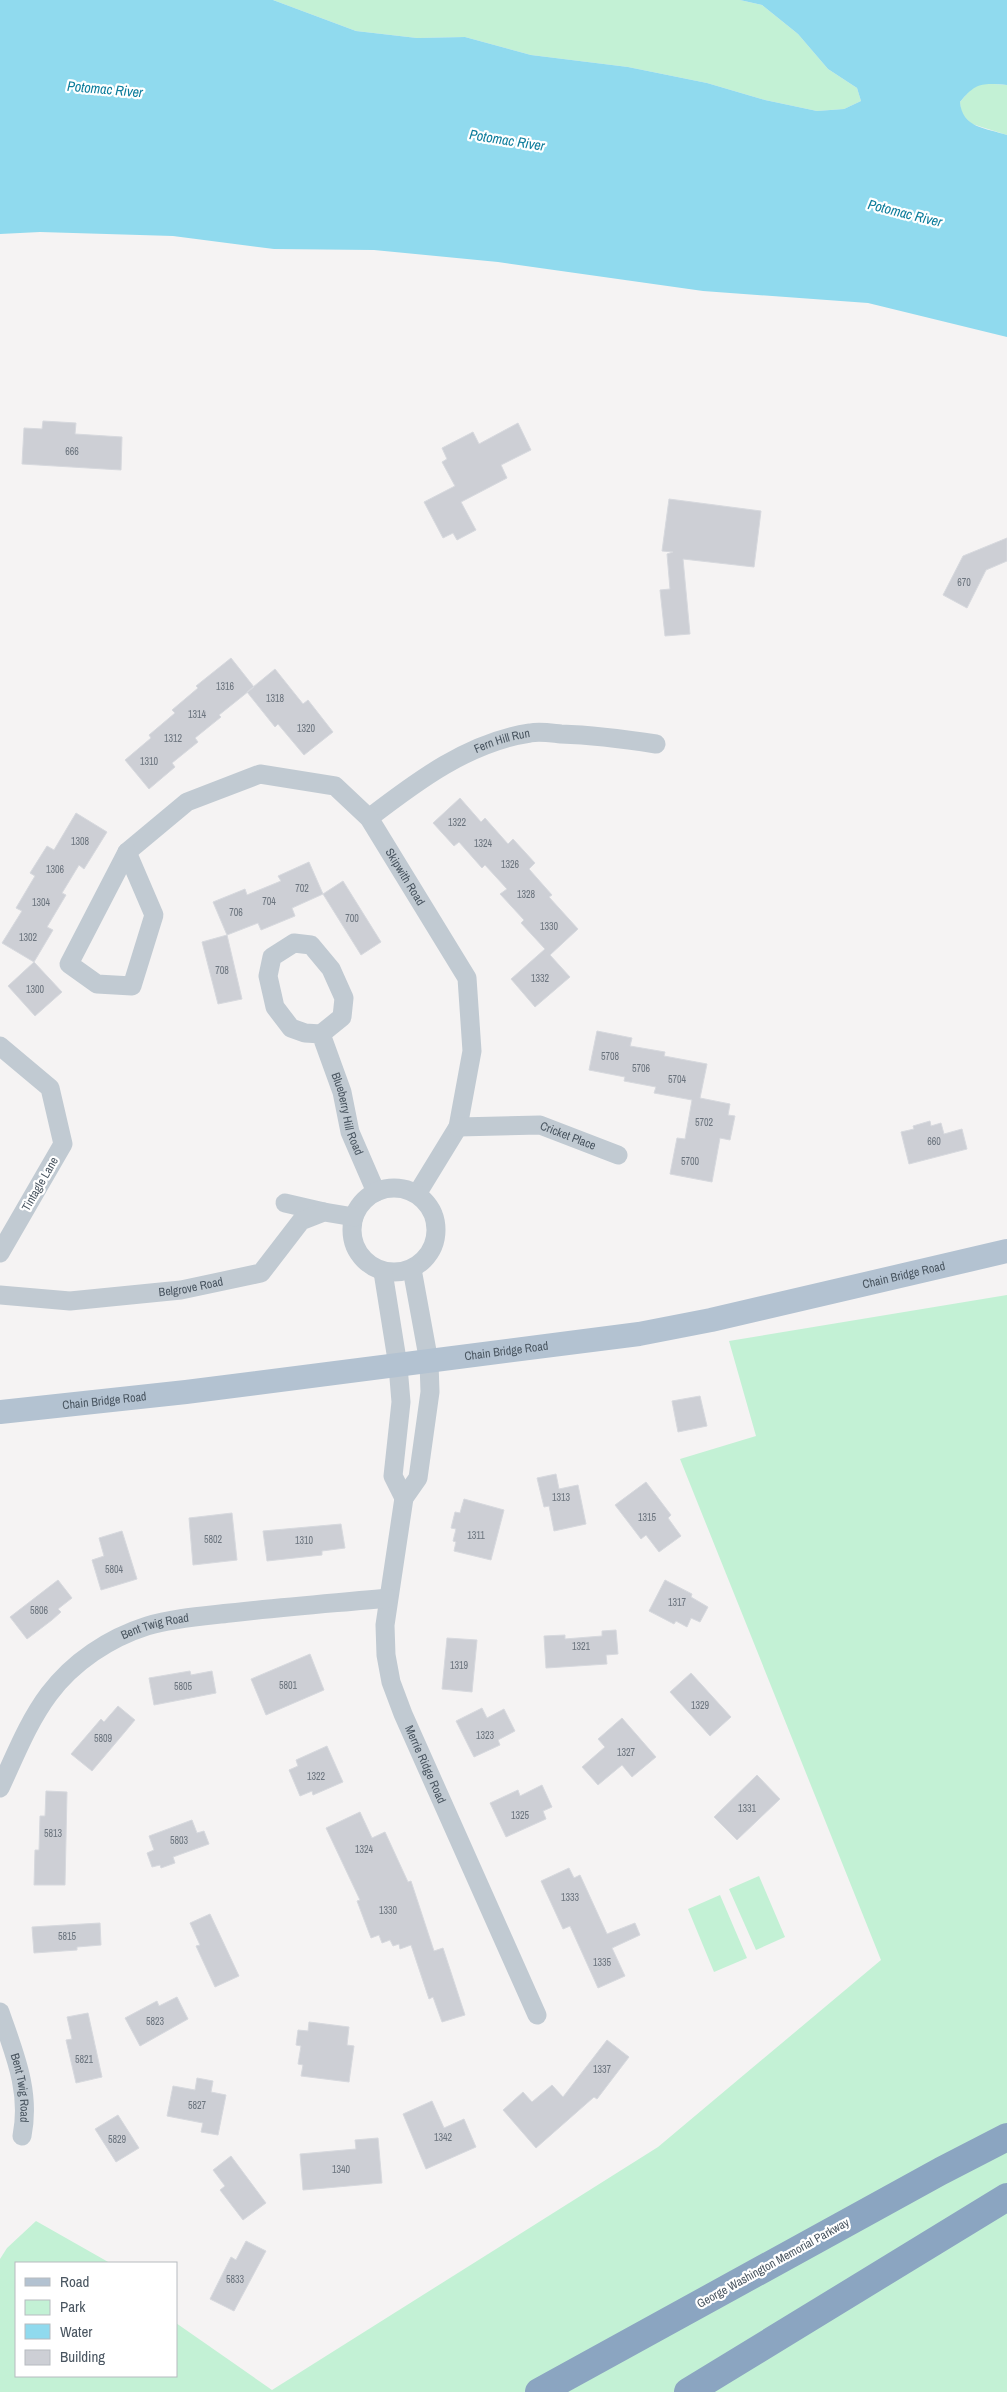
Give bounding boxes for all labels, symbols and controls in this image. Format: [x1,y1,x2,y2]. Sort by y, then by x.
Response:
water label: Potomac River [66,77,145,101]
water label: Potomac River [468,125,547,155]
water label: Potomac River [866,195,945,231]
house number: 666 [65,445,79,458]
house number: 670 [957,576,971,589]
house number: 1316 [216,680,235,693]
house number: 1318 [266,692,285,705]
house number: 1314 [188,708,207,721]
house number: 1320 [297,722,316,735]
street label: Fern Hill Run [471,725,531,757]
house number: 1312 [164,732,183,745]
house number: 1310 [140,755,159,768]
house number: 1322 [448,816,467,829]
house number: 1308 [71,835,90,848]
house number: 1324 [474,837,493,850]
street label: Skipwith Road [382,845,429,908]
house number: 1326 [501,858,520,871]
house number: 1306 [46,863,65,876]
house number: 702 [295,882,309,895]
house number: 1328 [517,888,536,901]
house number: 704 [262,895,276,908]
house number: 1304 [32,896,51,909]
house number: 706 [229,906,243,919]
house number: 700 [345,912,359,925]
house number: 1330 [540,920,559,933]
house number: 1302 [19,931,38,944]
house number: 708 [215,964,229,977]
house number: 1332 [531,972,550,985]
house number: 1300 [26,983,45,996]
house number: 5708 [601,1050,620,1063]
house number: 5706 [632,1062,651,1075]
street label: Blueberry Hill Road [328,1070,367,1158]
house number: 5704 [668,1073,687,1086]
house number: 5702 [695,1116,714,1129]
street label: Cricket Place [538,1118,598,1154]
house number: 660 [927,1135,941,1148]
street label: Tintagle Lane [18,1154,62,1214]
house number: 5700 [681,1155,700,1168]
street label: Chain Bridge Road [861,1258,947,1292]
street label: Belgrove Road [158,1273,225,1300]
street label: Chain Bridge Road [463,1338,549,1364]
street label: Chain Bridge Road [62,1388,147,1413]
house number: 1313 [552,1491,571,1504]
house number: 1315 [638,1511,657,1524]
house number: 1311 [467,1529,485,1542]
house number: 5802 [204,1533,223,1546]
house number: 1310 [295,1534,314,1547]
house number: 5804 [105,1563,124,1576]
house number: 1317 [668,1596,687,1609]
house number: 5806 [30,1604,49,1617]
street label: Bent Twig Road [118,1610,190,1643]
house number: 1321 [572,1640,591,1653]
house number: 1319 [450,1659,469,1672]
house number: 5801 [279,1679,298,1692]
house number: 5805 [174,1680,193,1693]
house number: 1329 [691,1699,710,1712]
street label: Merrie Ridge Road [401,1723,450,1806]
house number: 1323 [476,1729,495,1742]
house number: 5809 [94,1732,113,1745]
house number: 1327 [617,1746,636,1759]
house number: 1322 [307,1770,326,1783]
house number: 1331 [738,1802,757,1815]
house number: 1325 [511,1809,530,1822]
house number: 5813 [44,1827,63,1840]
house number: 5803 [170,1834,189,1847]
house number: 1324 [355,1843,374,1856]
house number: 1333 [561,1891,580,1904]
house number: 1330 [379,1904,398,1917]
house number: 5815 [58,1930,77,1943]
house number: 1335 [593,1956,612,1969]
house number: 5823 [146,2015,165,2028]
street label: Bent Twig Road [7,2051,33,2123]
house number: 5821 [75,2053,94,2066]
house number: 1337 [593,2063,612,2076]
house number: 5827 [188,2099,207,2112]
house number: 1342 [434,2131,453,2144]
house number: 5829 [108,2133,127,2146]
house number: 1340 [332,2163,351,2176]
street label: George Washington Memorial Parkway [694,2214,852,2312]
legend [15,2262,178,2377]
text: Road [60,2271,89,2292]
house number: 5833 [226,2273,245,2286]
text: Park [60,2296,86,2317]
text: Water [60,2321,92,2342]
text: Building [60,2346,105,2367]

